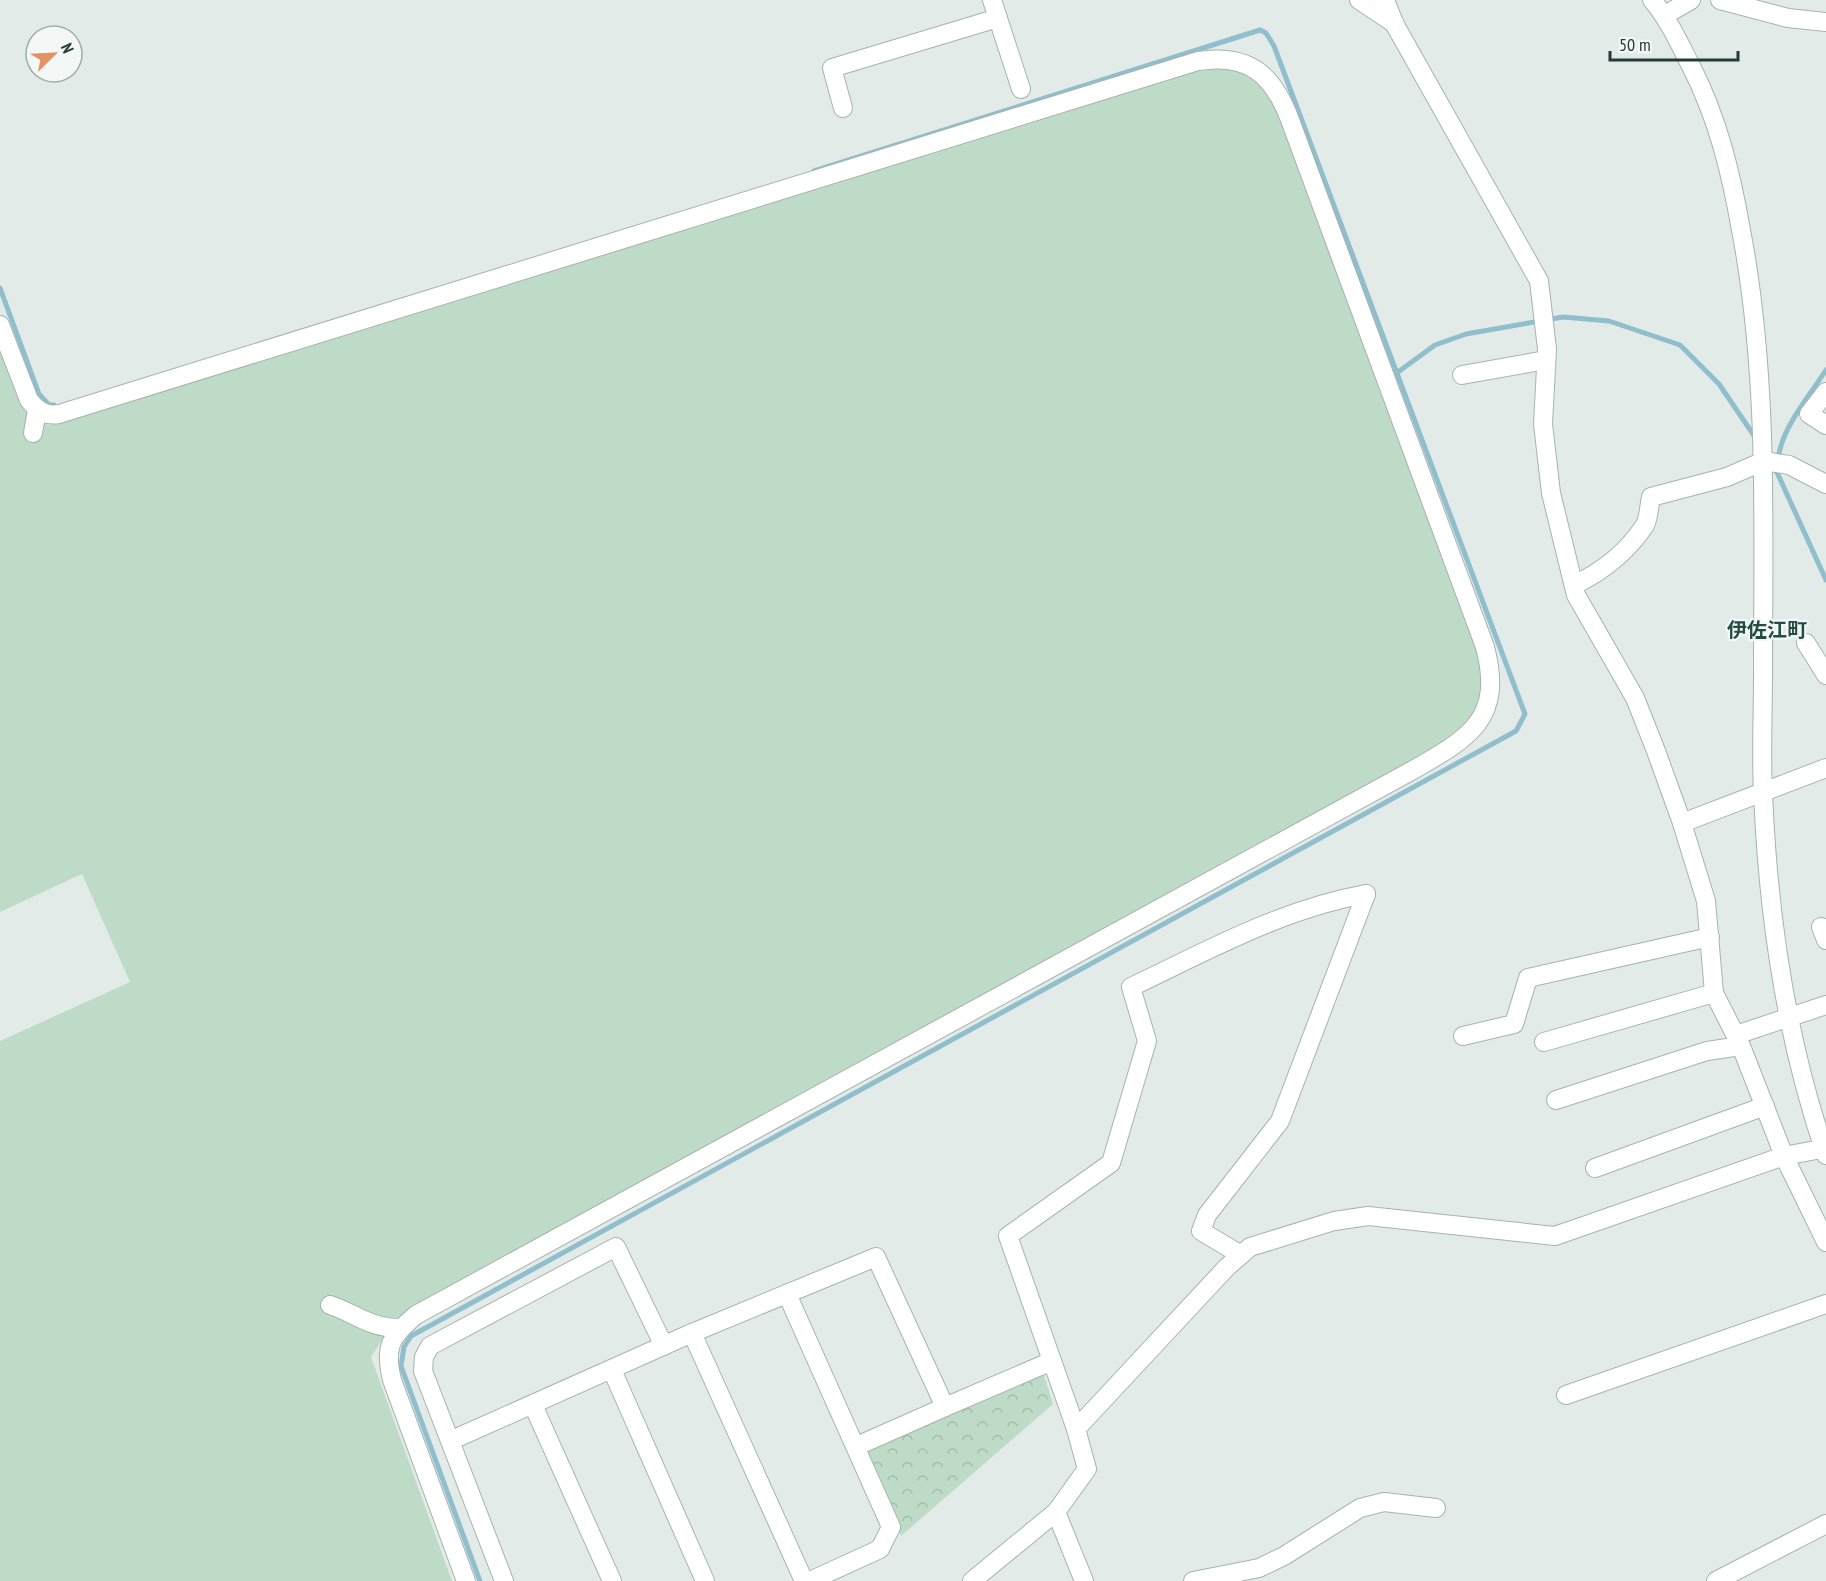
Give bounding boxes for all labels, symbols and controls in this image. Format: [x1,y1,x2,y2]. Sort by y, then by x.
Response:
north arrow [24,24,84,84]
scale bar [1610,24,1738,62]
text: 50 m [1619,33,1651,56]
text: N [57,40,79,56]
district label: 伊佐江町 [1727,617,1807,643]

